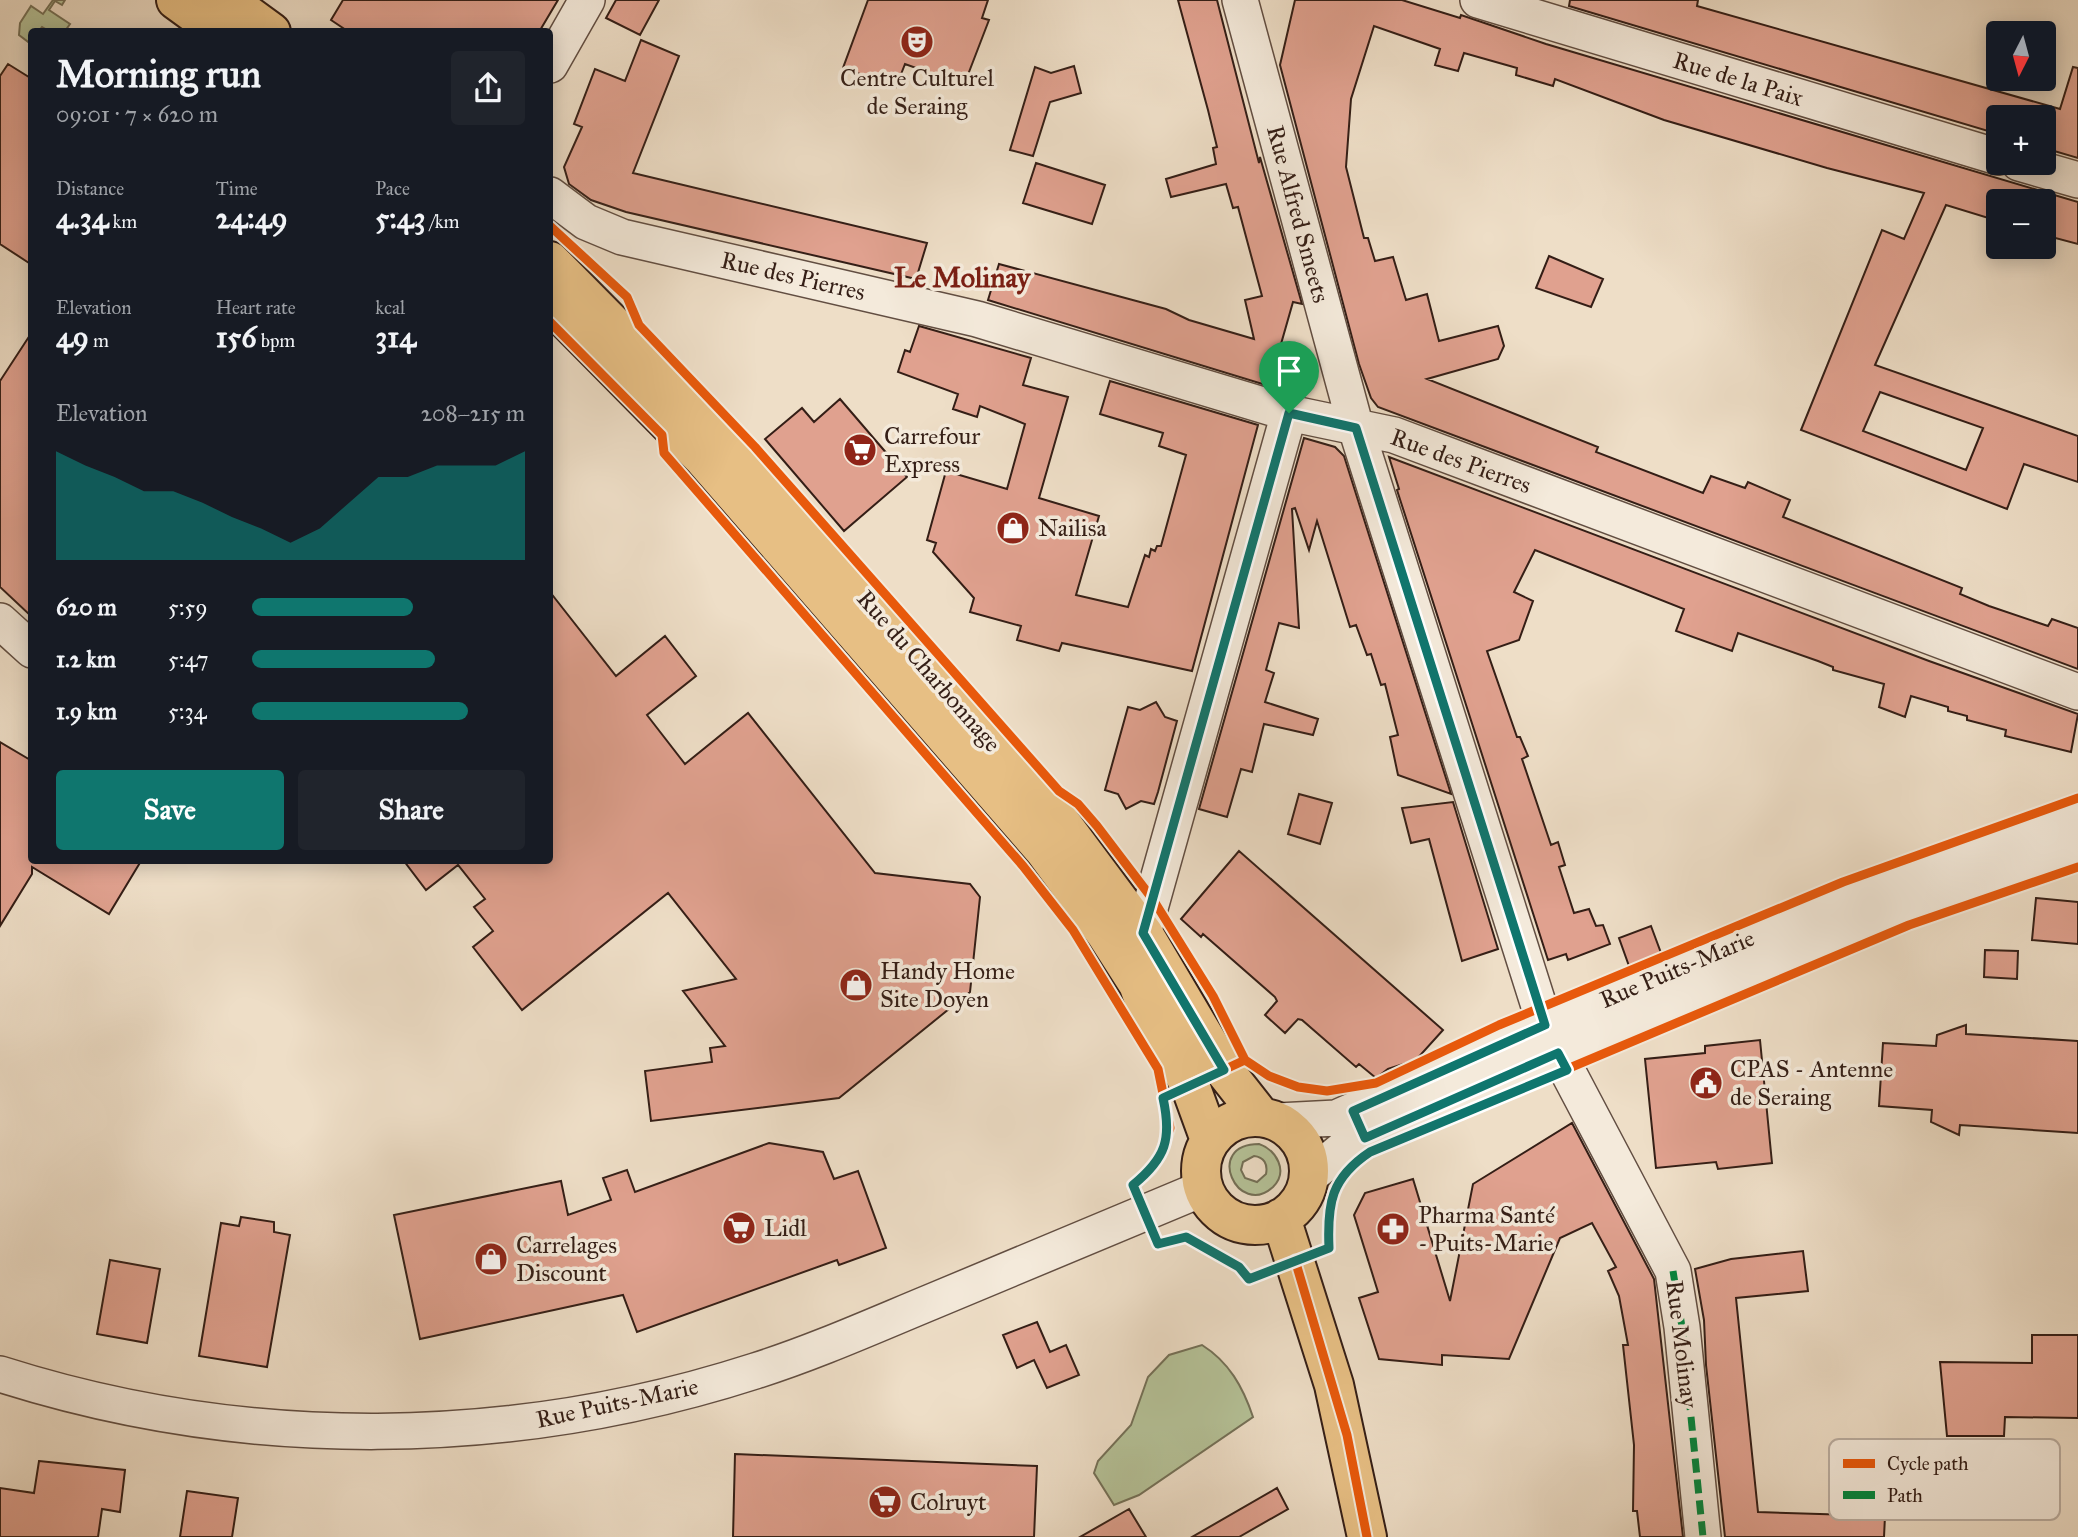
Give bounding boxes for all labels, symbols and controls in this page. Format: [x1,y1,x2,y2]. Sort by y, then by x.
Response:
north arrow [1986,21,2056,91]
map controls [1986,21,2056,259]
theatre icon: Centre Culturel de Seraing [898,23,936,61]
street label: Rue de la Paix [1669,45,1807,113]
text: Morning run [56,51,261,97]
button: share [451,51,525,125]
place label: Centre Culturel de Seraing [840,63,994,121]
text: 09:01 · 7 × 620 m [56,100,218,128]
button: + [1986,105,2056,175]
street label: Rue Alfred Smeets [1260,122,1336,306]
text: Distance [56,177,124,200]
text: Time [216,177,258,200]
text: Pace [375,177,410,200]
button: − [1986,189,2056,259]
text: 4.34 [56,200,108,236]
text: 24:49 [216,200,288,236]
text: 5:43 [375,200,426,236]
text: km [108,210,137,233]
text: /km [426,210,460,233]
street label: Rue des Pierres [718,245,868,307]
district label: Le Molinay [894,260,1031,295]
text: Elevation [56,296,131,319]
text: Heart rate [216,296,296,319]
text: kcal [375,296,405,319]
text: 49 [56,319,89,355]
text: 156 [216,319,257,355]
text: 314 [375,319,416,355]
text: m [89,329,109,352]
text: bpm [257,329,295,352]
pin [1259,341,1319,413]
icon: arrive [1270,352,1308,390]
text: Elevation [56,399,147,427]
text: 208–215 m [421,399,525,427]
place label: Carrefour Express [884,421,980,479]
street label: Rue des Pierres [1387,422,1535,500]
supermarket icon: Carrefour Express [841,431,879,469]
shop icon: Nailisa [994,509,1032,547]
place label: Nailisa [1038,513,1107,543]
street label: Rue du Charbonnage [851,584,1007,758]
text: 620 m [56,593,117,621]
text: 5:59 [168,593,208,621]
text: 1.2 km [56,645,116,673]
text: 5:47 [168,645,209,673]
text: 1.9 km [56,697,117,725]
text: 5:34 [168,697,207,725]
button: Save [56,770,284,850]
button: Share [298,770,525,850]
street label: Rue Puits-Marie [1595,923,1759,1015]
place label: Handy Home Site Doyen [880,956,1015,1014]
shop icon: Handy Home Site Doyen [837,966,875,1004]
place label: CPAS - Antenne de Seraing [1730,1054,1893,1112]
public building icon: CPAS - Antenne de Seraing [1687,1064,1725,1102]
place label: Pharma Santé - Puits-Marie [1418,1200,1555,1258]
supermarket icon: Lidl [720,1209,758,1247]
pharmacy icon: Pharma Santé - Puits-Marie [1374,1210,1412,1248]
place label: Lidl [764,1213,807,1243]
place label: Carrelages Discount [516,1230,617,1288]
shop icon: Carrelages Discount [472,1240,510,1278]
street label: Rue Molinay [1659,1278,1705,1410]
street label: Rue Puits-Marie [533,1371,701,1435]
legend [1829,1439,2060,1520]
text: Cycle path [1887,1452,1969,1475]
supermarket icon: Colruyt [866,1483,904,1521]
text: Path [1887,1484,1923,1507]
place label: Colruyt [910,1487,987,1517]

